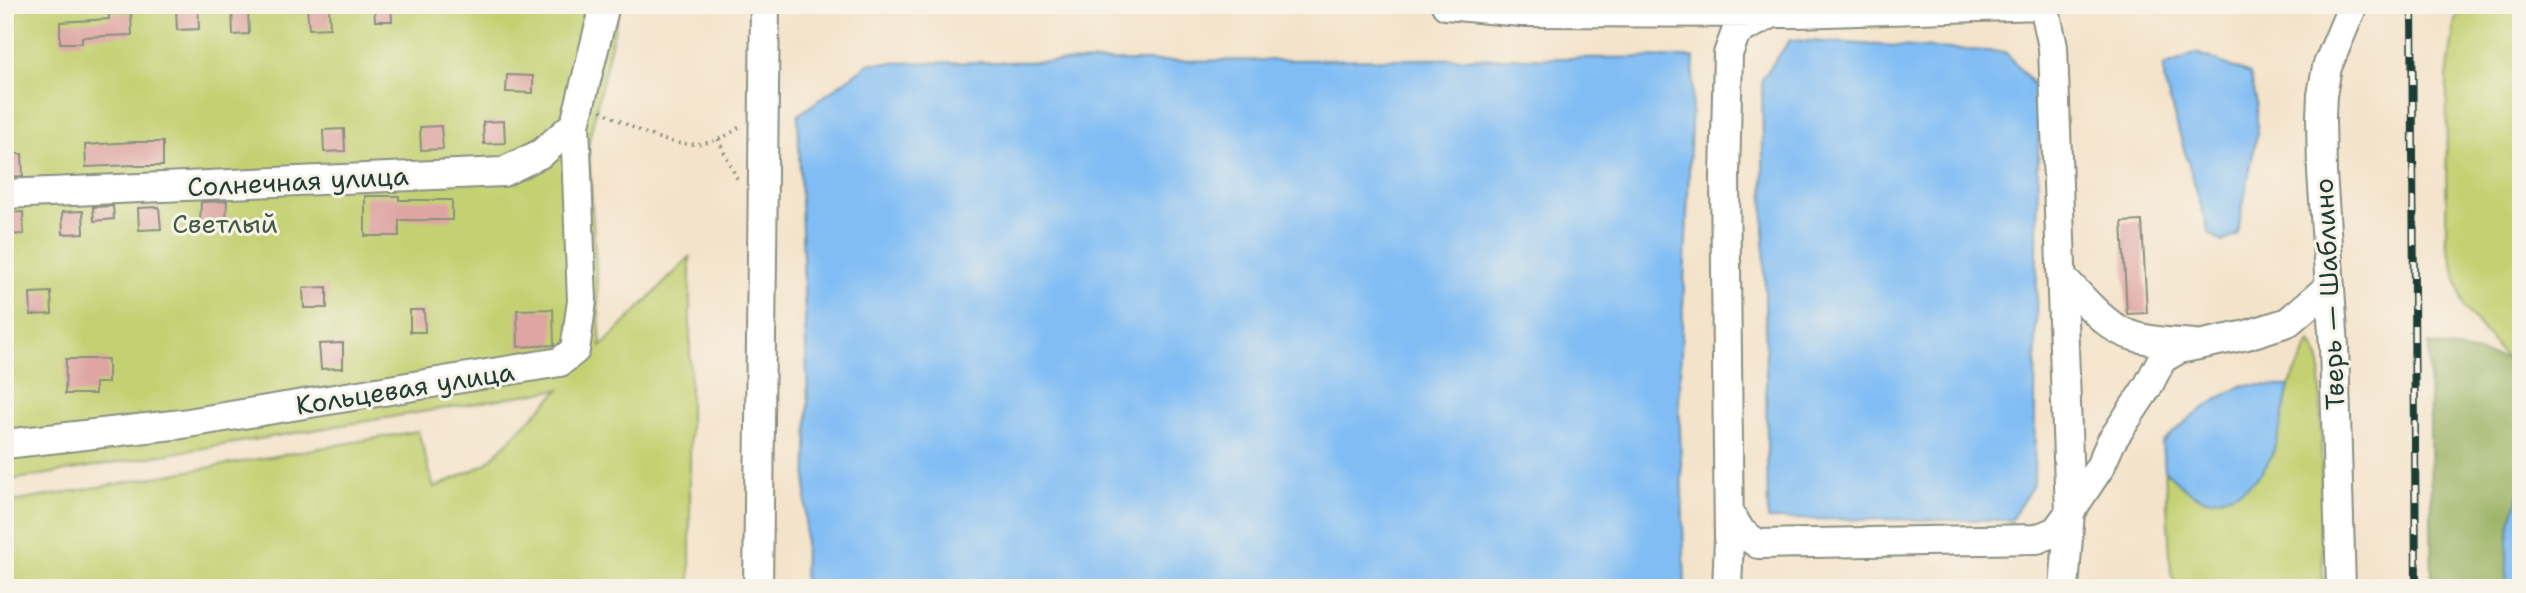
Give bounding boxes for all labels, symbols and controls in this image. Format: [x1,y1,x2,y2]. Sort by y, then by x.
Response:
street label: Солнечная улица [186,158,410,204]
street label: Тверь — Шаблино [2305,177,2353,411]
park label: Светлый [172,206,278,241]
street label: Кольцевая улица [293,353,517,423]

